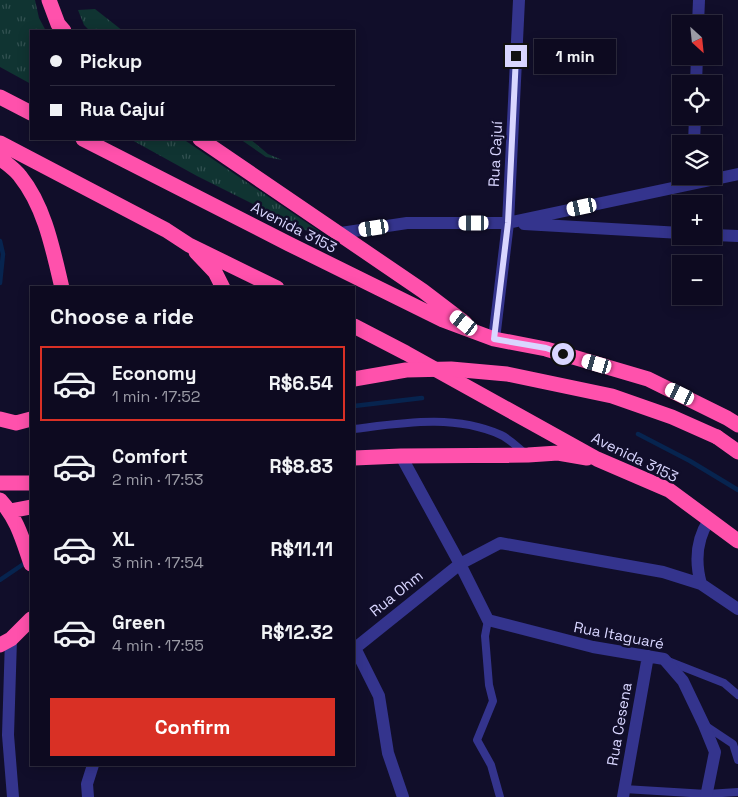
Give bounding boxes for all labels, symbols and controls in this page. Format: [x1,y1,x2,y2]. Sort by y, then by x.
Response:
north arrow [672,15,722,65]
map controls [672,15,722,305]
callout: 1 min [534,38,616,74]
route end [505,45,527,67]
text: 1 min [555,46,595,67]
text: Pickup [80,49,142,74]
button: locate [672,75,722,125]
text: Rua Cajuí [80,97,165,122]
street label: Rua Cajuí [484,120,506,187]
button: layers [672,135,722,185]
button: + [672,195,722,245]
street label: Avenida 3153 [248,197,340,257]
car [565,197,598,217]
car [459,216,489,231]
car [358,218,389,238]
button: − [672,255,722,305]
text: Choose a ride [50,302,194,330]
car [447,308,480,338]
route start [552,343,574,365]
car [580,353,613,375]
icon: car [52,361,97,406]
text: Economy [112,361,196,386]
text: R$6.54 [269,371,333,396]
car [663,381,696,407]
text: 1 min · 17:52 [112,386,200,407]
street label: Avenida 3153 [589,428,681,486]
icon: car [52,444,97,489]
text: Comfort [112,444,188,469]
text: R$8.83 [269,454,333,479]
text: 2 min · 17:53 [112,469,203,490]
icon: car [52,527,97,572]
text: XL [112,527,135,552]
text: R$11.11 [270,537,333,562]
text: 3 min · 17:54 [112,552,204,573]
street label: Rua Ohm [365,566,427,620]
icon: car [52,610,97,655]
text: Green [112,610,165,635]
street label: Rua Itaguaré [572,617,666,653]
text: R$12.32 [261,620,333,645]
text: 4 min · 17:55 [112,635,204,656]
street label: Rua Cesena [602,681,636,767]
button: Confirm [50,698,335,756]

